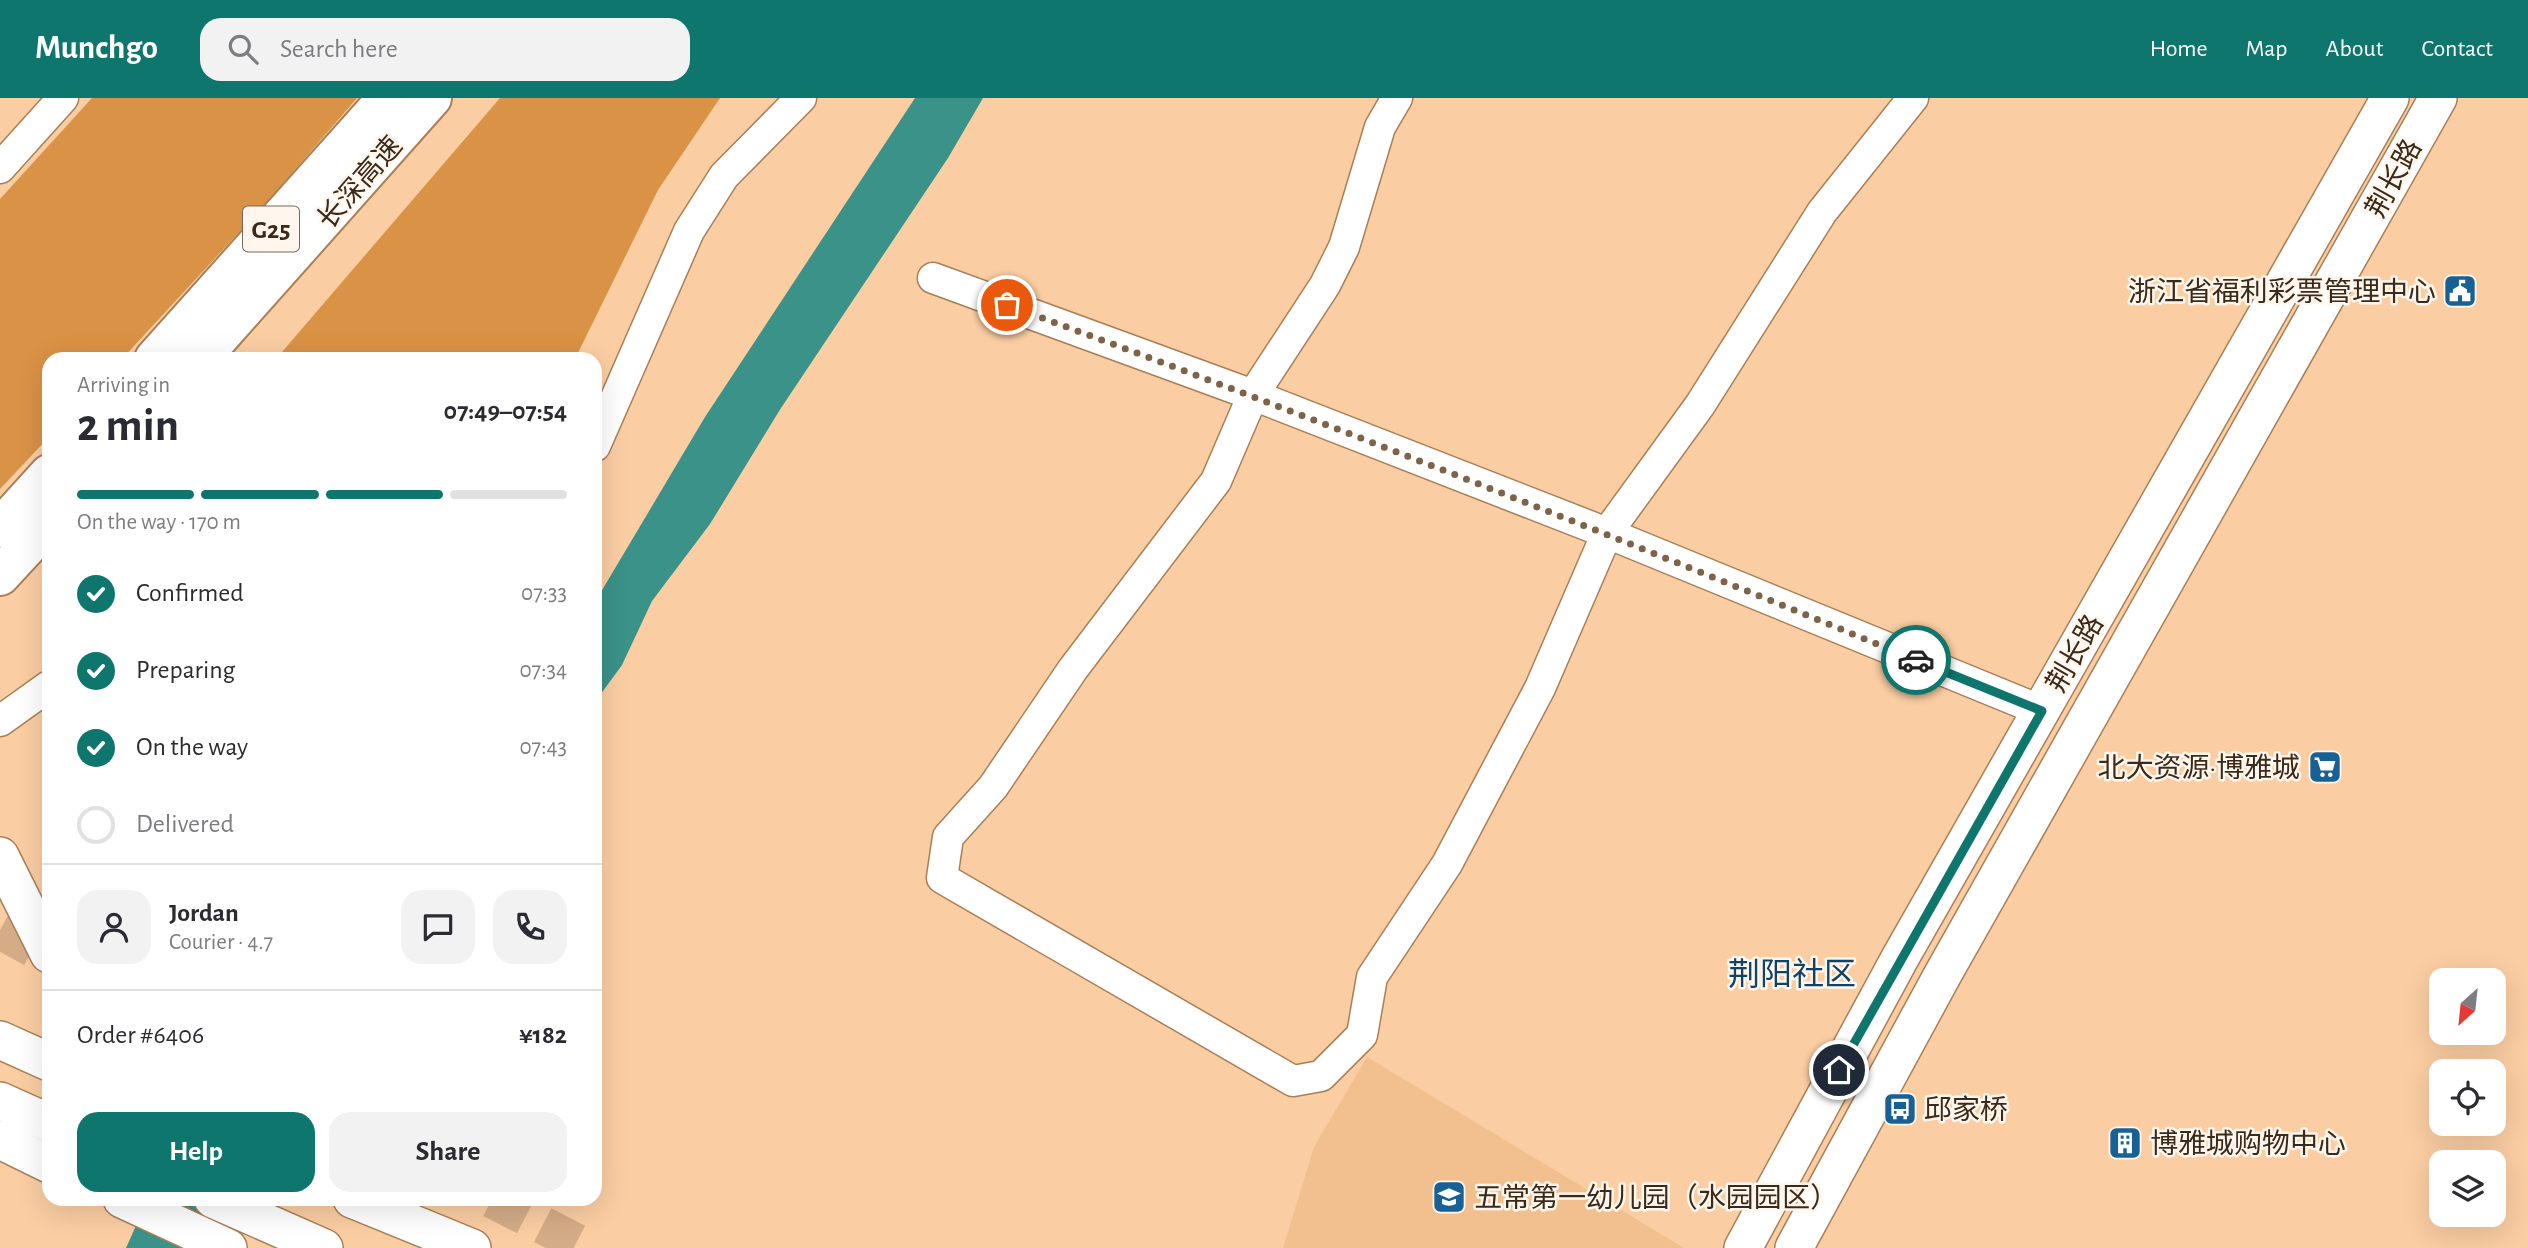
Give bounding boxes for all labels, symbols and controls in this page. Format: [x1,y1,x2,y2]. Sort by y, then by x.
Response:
search box [200,18,690,81]
icon: search [224,30,262,68]
text: Munchgo [35,32,158,65]
text: Search here [280,36,398,62]
text: Home [2150,37,2208,61]
text: Map [2246,37,2288,61]
text: About [2326,37,2383,61]
text: Contact [2421,37,2493,61]
street label: 长深高速 [312,131,408,235]
street label: 荆长路 [2360,134,2427,222]
road number: G25 [243,206,299,252]
public building icon: 浙江省福利彩票管理中心 [2441,272,2479,310]
pin [977,275,1037,335]
place label: 浙江省福利彩票管理中心 [2128,277,2436,307]
icon: bag [988,286,1026,324]
text: Arriving in [77,374,170,397]
text: 07:49–07:54 [444,398,567,424]
text: 2 min [77,403,179,449]
text: On the way · 170 m [77,511,241,534]
icon: check [77,575,115,613]
text: Confirmed [136,580,244,606]
text: 07:33 [521,582,567,605]
street label: 荆长路 [2041,610,2109,697]
courier [1881,625,1951,695]
icon: car [1897,641,1935,679]
icon: check [77,652,115,690]
text: Preparing [136,657,235,683]
text: 07:34 [519,659,567,682]
icon: check [77,729,115,767]
text: On the way [136,734,248,760]
text: 07:43 [519,736,567,759]
supermarket icon: 北大资源·博雅城 [2306,748,2344,786]
place label: 北大资源·博雅城 [2098,753,2300,783]
text: Delivered [136,811,234,837]
button: person [77,890,151,964]
button: chat [401,890,475,964]
button: phone [493,890,567,964]
text: Jordan [169,900,239,926]
text: Courier · 4.7 [169,931,273,954]
district label: 荆阳社区 [1728,957,1856,991]
north arrow [2429,968,2506,1045]
map controls [2429,968,2506,1227]
text: Order #6406 [77,1022,204,1048]
text: ¥182 [519,1022,567,1048]
pin [1809,1040,1869,1100]
icon: home [1820,1051,1858,1089]
button: locate [2429,1059,2506,1136]
bus stop icon: 邱家桥 [1881,1090,1919,1128]
place label: 邱家桥 [1924,1095,2008,1125]
button: Help [77,1112,315,1192]
button: Share [329,1112,567,1192]
building icon: 博雅城购物中心 [2106,1124,2144,1162]
place label: 博雅城购物中心 [2150,1129,2346,1159]
button: layers [2429,1150,2506,1227]
school or university icon: 五常第一幼儿园（水园园区） [1430,1178,1468,1216]
place label: 五常第一幼儿园（水园园区） [1474,1183,1838,1213]

